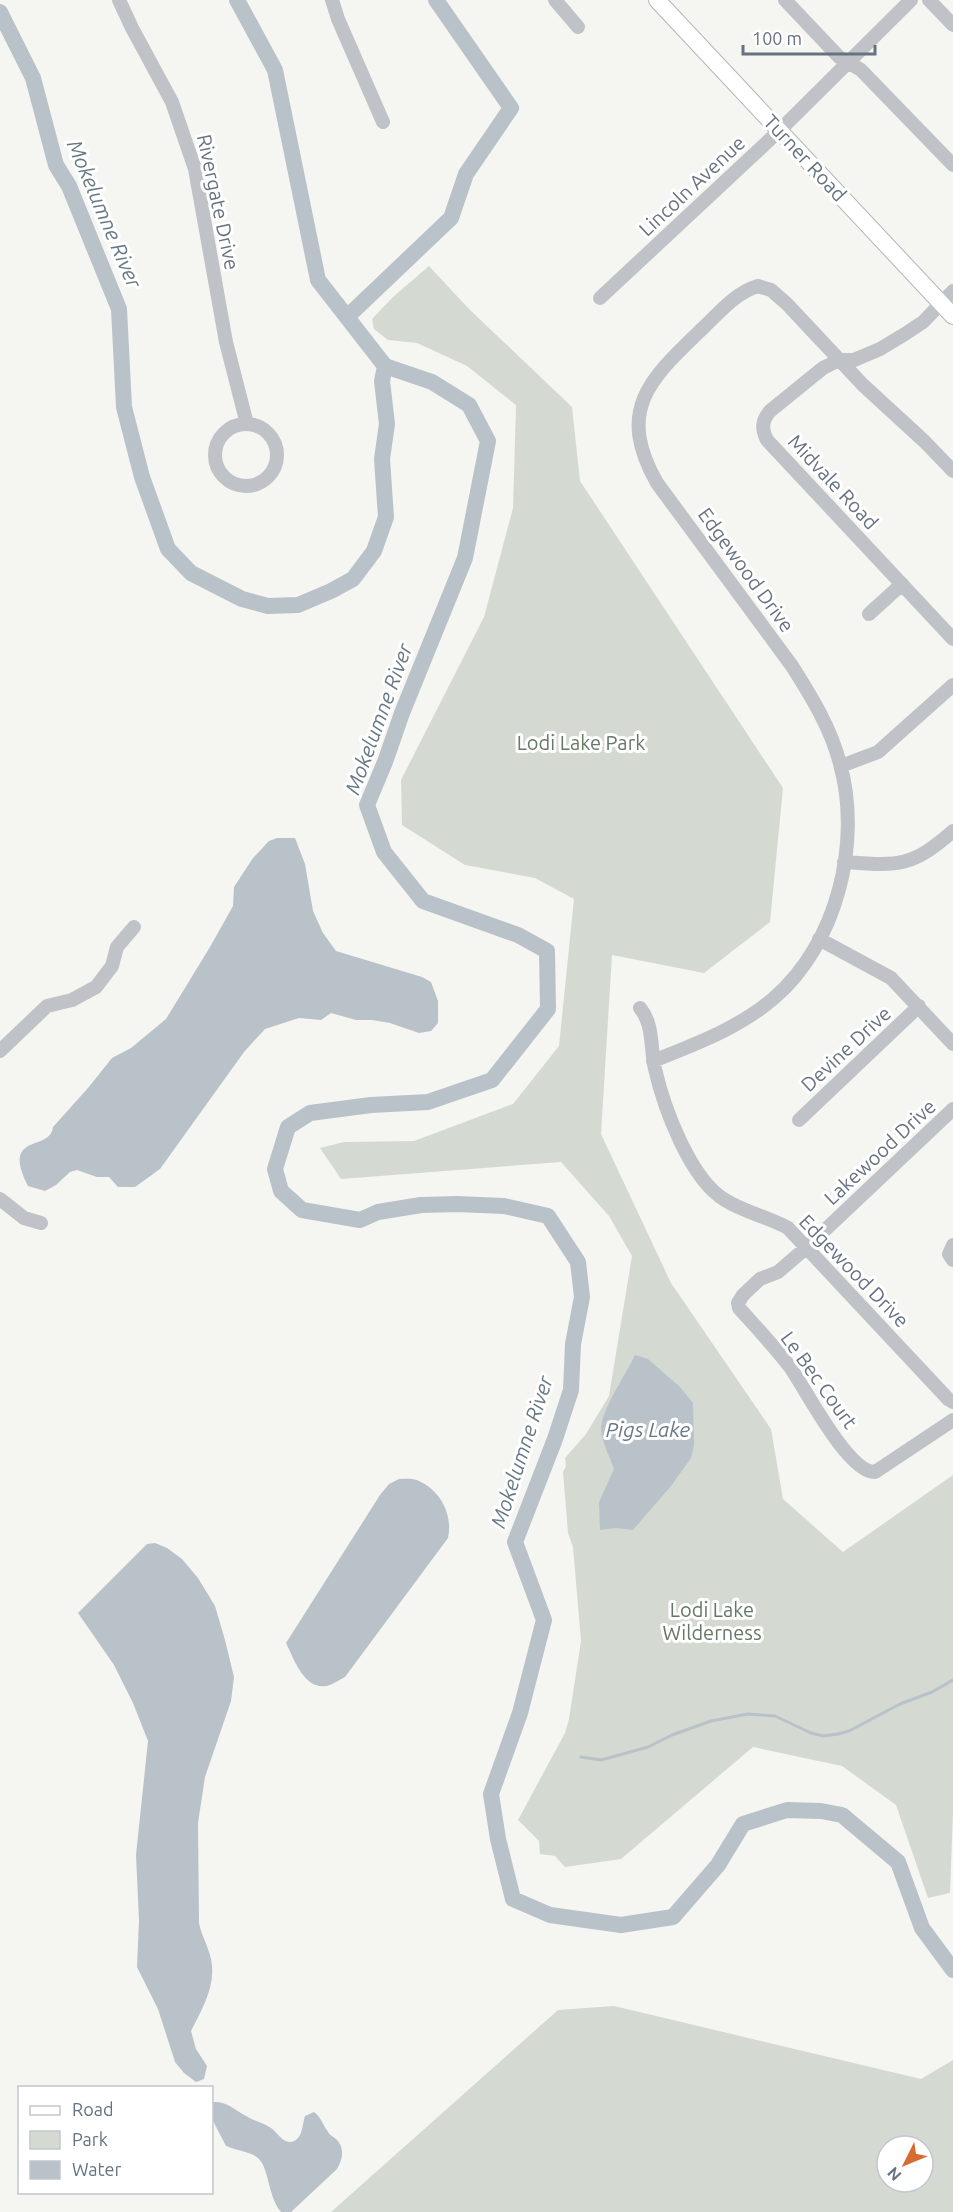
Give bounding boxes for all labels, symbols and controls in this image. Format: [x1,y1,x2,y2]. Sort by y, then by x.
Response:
scale bar [743,18,875,56]
text: 100 m [752,28,802,48]
street label: Turner Road [759,109,851,206]
street label: Lincoln Avenue [634,131,749,240]
street label: Rivergate Drive [193,132,244,272]
water label: Mokelumne River [63,136,147,292]
street label: Midvale Road [784,430,883,534]
street label: Edgewood Drive [694,503,799,636]
water label: Mokelumne River [340,639,417,797]
park label: Lodi Lake Park [517,731,645,754]
street label: Devine Drive [796,1001,895,1096]
street label: Lakewood Drive [819,1094,940,1209]
street label: Edgewood Drive [795,1210,914,1332]
street label: Le Bec Court [777,1327,862,1433]
water label: Mokelumne River [485,1372,557,1531]
water label: Pigs Lake [606,1417,691,1441]
park label: Lodi Lake Wilderness [662,1598,762,1644]
legend [18,2086,213,2194]
text: Road [72,2099,114,2119]
text: Park [72,2129,108,2149]
north arrow [875,2134,935,2194]
text: Water [72,2159,122,2179]
text: N [883,2164,905,2185]

